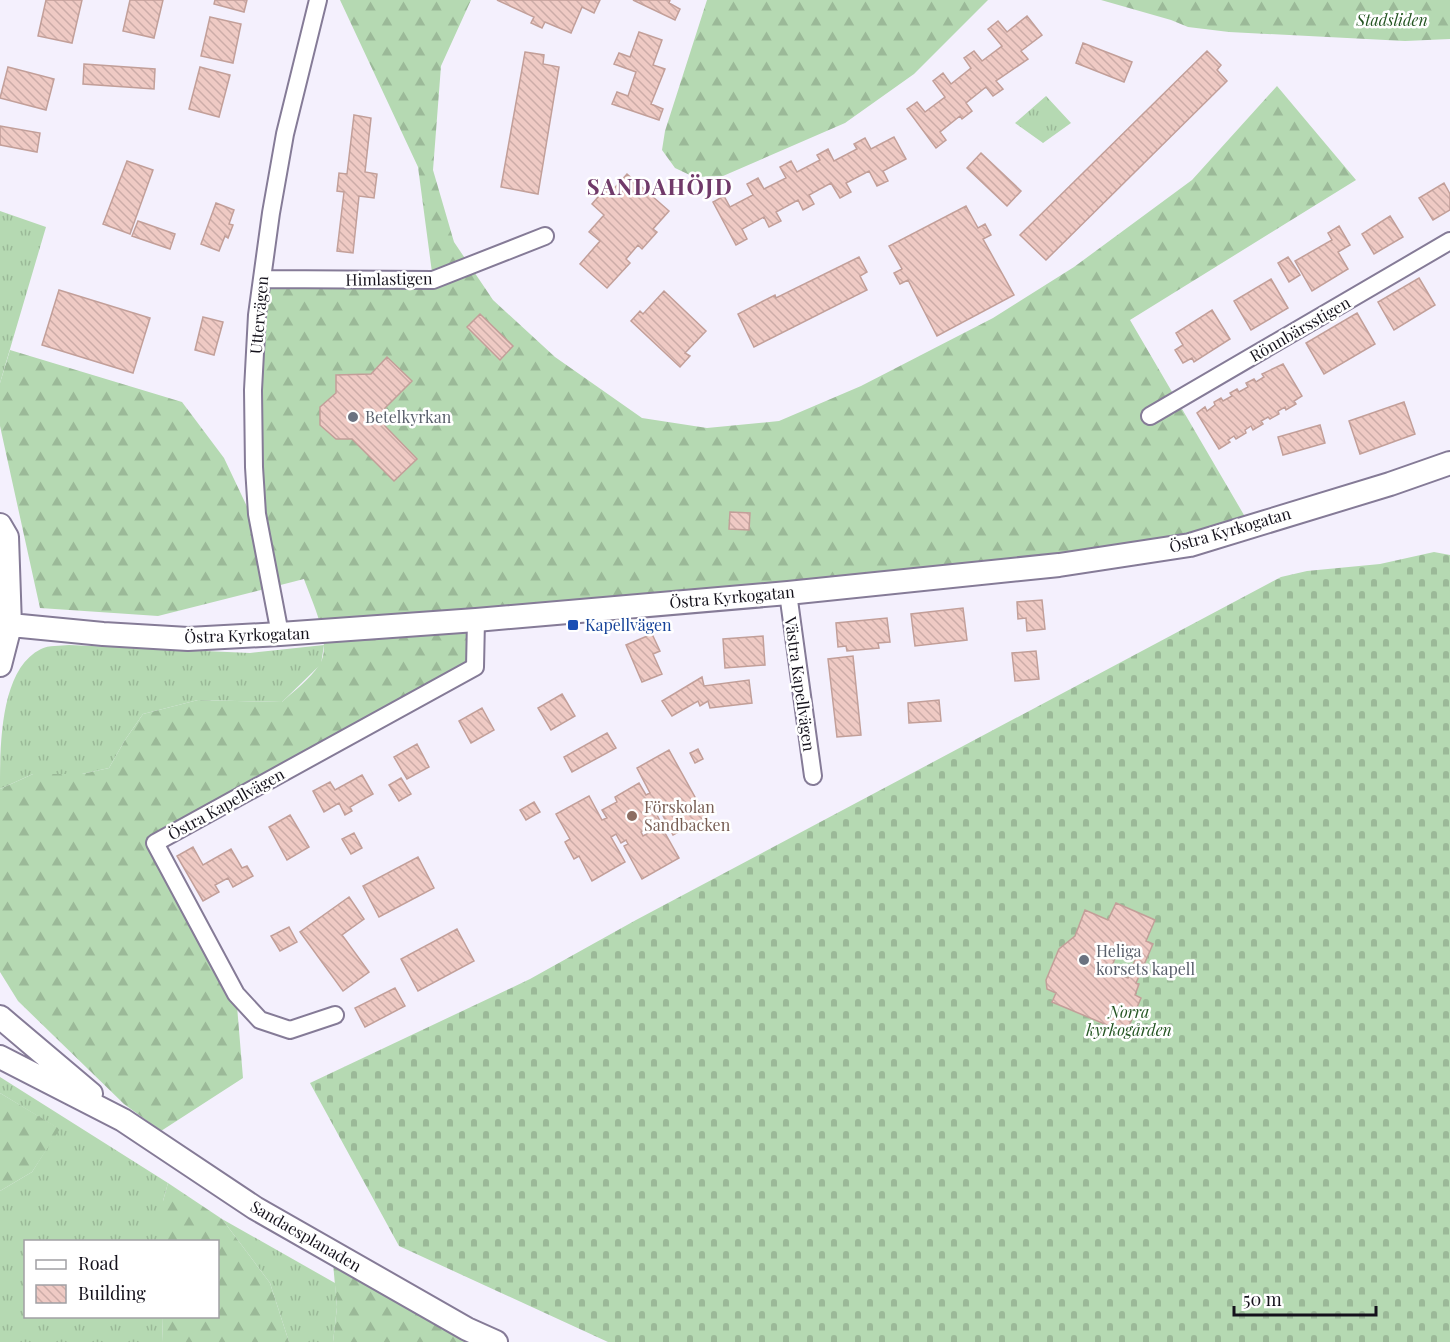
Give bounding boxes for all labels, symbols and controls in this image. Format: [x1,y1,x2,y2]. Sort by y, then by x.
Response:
park label: Stadsliden [1355,9,1428,30]
district label: SANDAHÖJD [587,171,733,201]
street label: Himlastigen [345,267,433,290]
street label: Uttervägen [245,275,272,355]
street label: Rönnbärsstigen [1246,291,1354,366]
place label: Betelkyrkan [365,406,452,427]
marker: Betelkyrkan [346,410,360,424]
street label: Östra Kyrkogatan [1167,502,1293,557]
street label: Östra Kyrkogatan [669,581,796,612]
place label: Kapellvägen [585,614,672,635]
street label: Västra Kapellvägen [781,614,820,753]
marker: Kapellvägen [566,618,580,632]
street label: Östra Kyrkogatan [184,622,310,647]
street label: Östra Kapellvägen [164,763,288,844]
place label: Förskolan Sandbacken [644,796,731,835]
marker: Förskolan Sandbacken [625,809,639,823]
place label: Heliga korsets kapell [1096,940,1195,979]
marker: Heliga korsets kapell [1077,953,1091,967]
park label: Norra kyrkogården [1085,1001,1172,1040]
street label: Sandaesplanaden [247,1195,366,1276]
legend [24,1240,219,1318]
text: Road [78,1251,119,1275]
scale bar [1234,1279,1376,1317]
text: Building [78,1281,146,1305]
text: 50 m [1243,1287,1282,1311]

